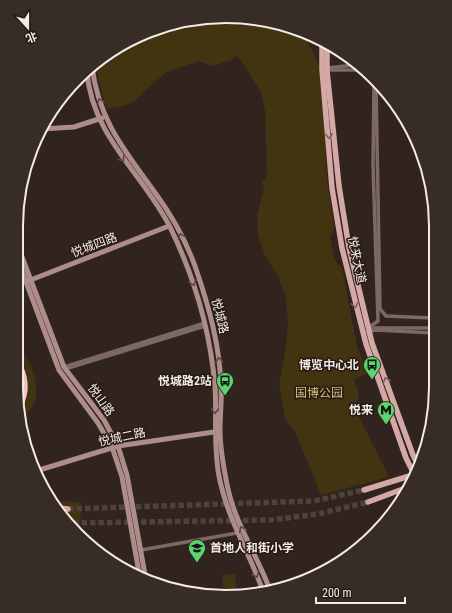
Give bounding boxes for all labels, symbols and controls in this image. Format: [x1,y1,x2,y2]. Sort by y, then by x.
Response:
north arrow [8,8,48,48]
text: 北 [24,29,39,45]
one-way arrow [97,98,105,105]
one-way arrow [324,133,333,139]
one-way arrow [117,155,125,162]
street label: 悦城四路 [69,230,119,260]
one-way arrow [178,233,186,241]
street label: 悦来大道 [345,235,369,285]
one-way arrow [188,280,197,287]
street label: 悦城路 [209,297,231,335]
one-way arrow [351,302,359,309]
bus stop icon: 博览中心北 [362,355,382,380]
one-way arrow [214,357,223,363]
place label: 博览中心北 [299,358,359,372]
bus stop icon: 悦城路2站 [215,371,235,396]
place label: 悦城路2站 [158,374,212,388]
one-way arrow [382,377,391,384]
street label: 悦山路 [85,381,117,419]
park label: 国博公园 [295,386,343,400]
metro station icon: 悦来 [376,400,396,425]
place label: 悦来 [349,403,373,417]
one-way arrow [211,408,219,414]
street label: 悦城二路 [97,425,147,449]
one-way arrow [239,525,247,533]
school or university icon: 首地人和街小学 [187,538,207,563]
place label: 首地人和街小学 [210,541,294,555]
one-way arrow [252,571,260,578]
scale bar [316,579,405,605]
text: 200 m [322,586,352,600]

